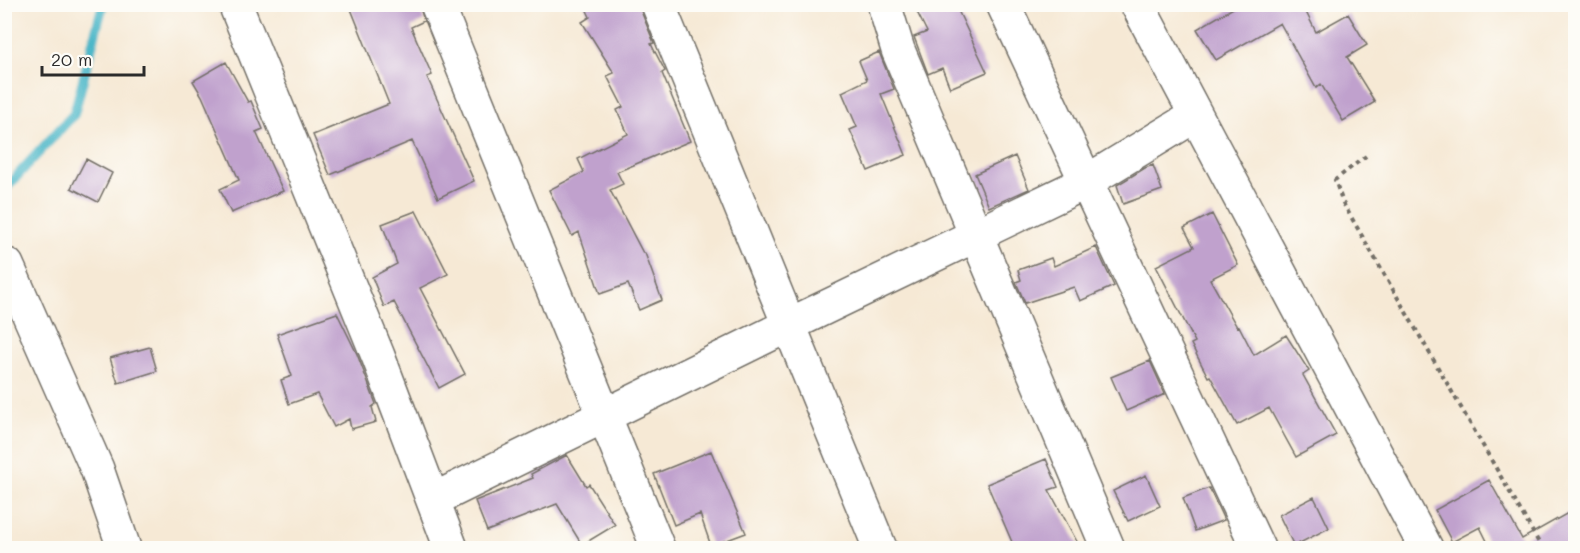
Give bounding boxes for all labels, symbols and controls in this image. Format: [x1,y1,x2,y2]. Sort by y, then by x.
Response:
scale bar [42,39,144,77]
text: 20 m [51,47,92,71]

